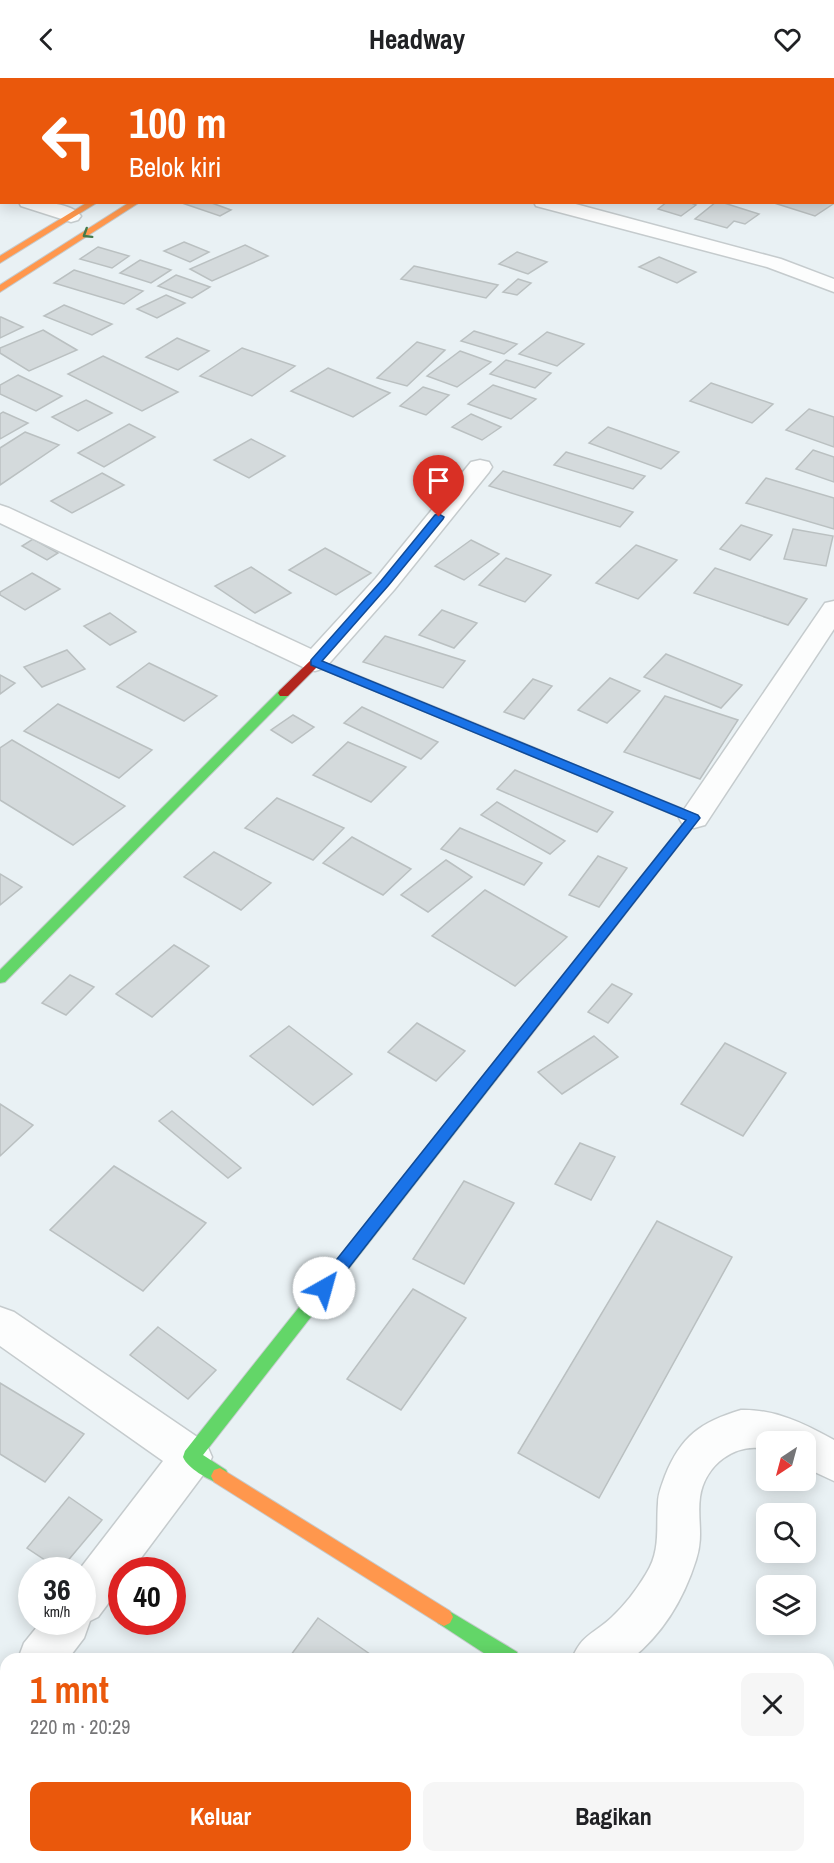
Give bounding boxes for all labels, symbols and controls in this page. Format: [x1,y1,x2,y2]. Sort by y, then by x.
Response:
text: Headway [369,21,465,57]
icon: back [30,23,63,56]
icon: heart [771,23,804,56]
text: 100 m [129,95,227,151]
icon: left [30,102,108,180]
text: Belok kiri [129,149,221,185]
one-way arrow [83,226,93,238]
pin [413,455,464,517]
icon: arrive [422,464,455,497]
position arrow [292,1256,356,1320]
north arrow [756,1431,816,1491]
map controls [756,1431,816,1635]
button: search [756,1503,816,1563]
speed limit sign: 40 [108,1557,186,1635]
text: 36 [43,1569,71,1609]
button: layers [756,1575,816,1635]
text: km/h [44,1601,70,1622]
text: 1 mnt [30,1666,109,1714]
button: close [741,1673,804,1736]
text: 220 m · 20:29 [30,1713,130,1740]
button: Keluar [30,1782,411,1851]
button: Bagikan [423,1782,804,1851]

